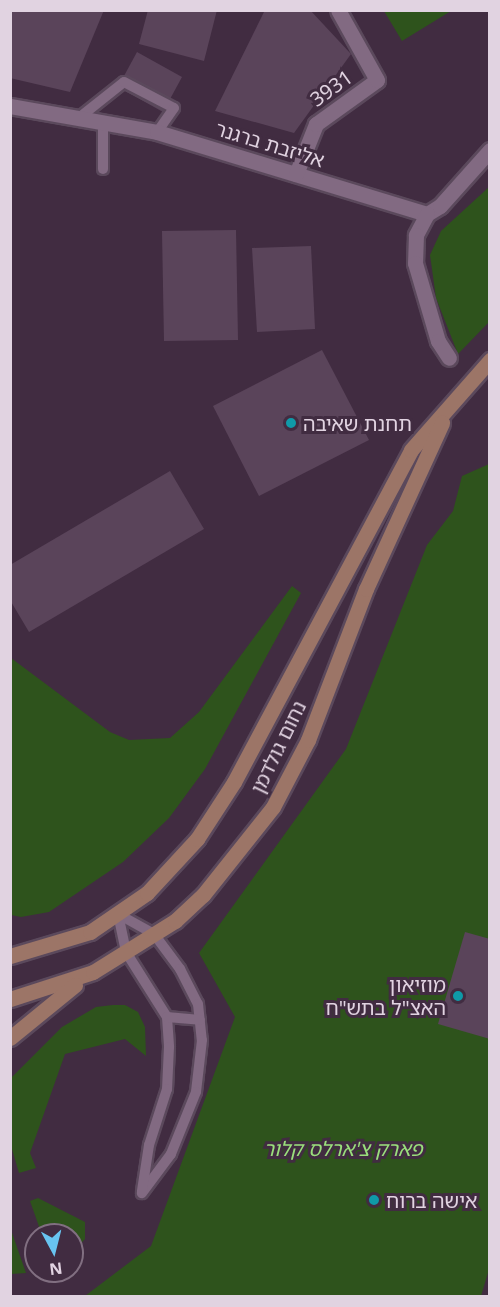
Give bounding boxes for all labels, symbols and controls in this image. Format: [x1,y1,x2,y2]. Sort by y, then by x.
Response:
street label: 3931 [305,65,357,111]
street label: אליזבת ברגנר [213,116,327,172]
place label: תחנת שאיבה [303,411,412,435]
marker: תחנת שאיבה [284,416,298,430]
street label: נחום גולדמן [245,697,311,797]
place label: מוזיאון האצ"ל בתש"ח [325,972,446,1019]
marker: מוזיאון האצ"ל בתש"ח [451,989,465,1003]
park label: פארק צ'ארלס קלור [263,1136,423,1160]
place label: אישה ברוח [386,1188,477,1212]
marker: אישה ברוח [367,1193,381,1207]
north arrow [24,1223,84,1283]
text: N [48,1257,64,1281]

